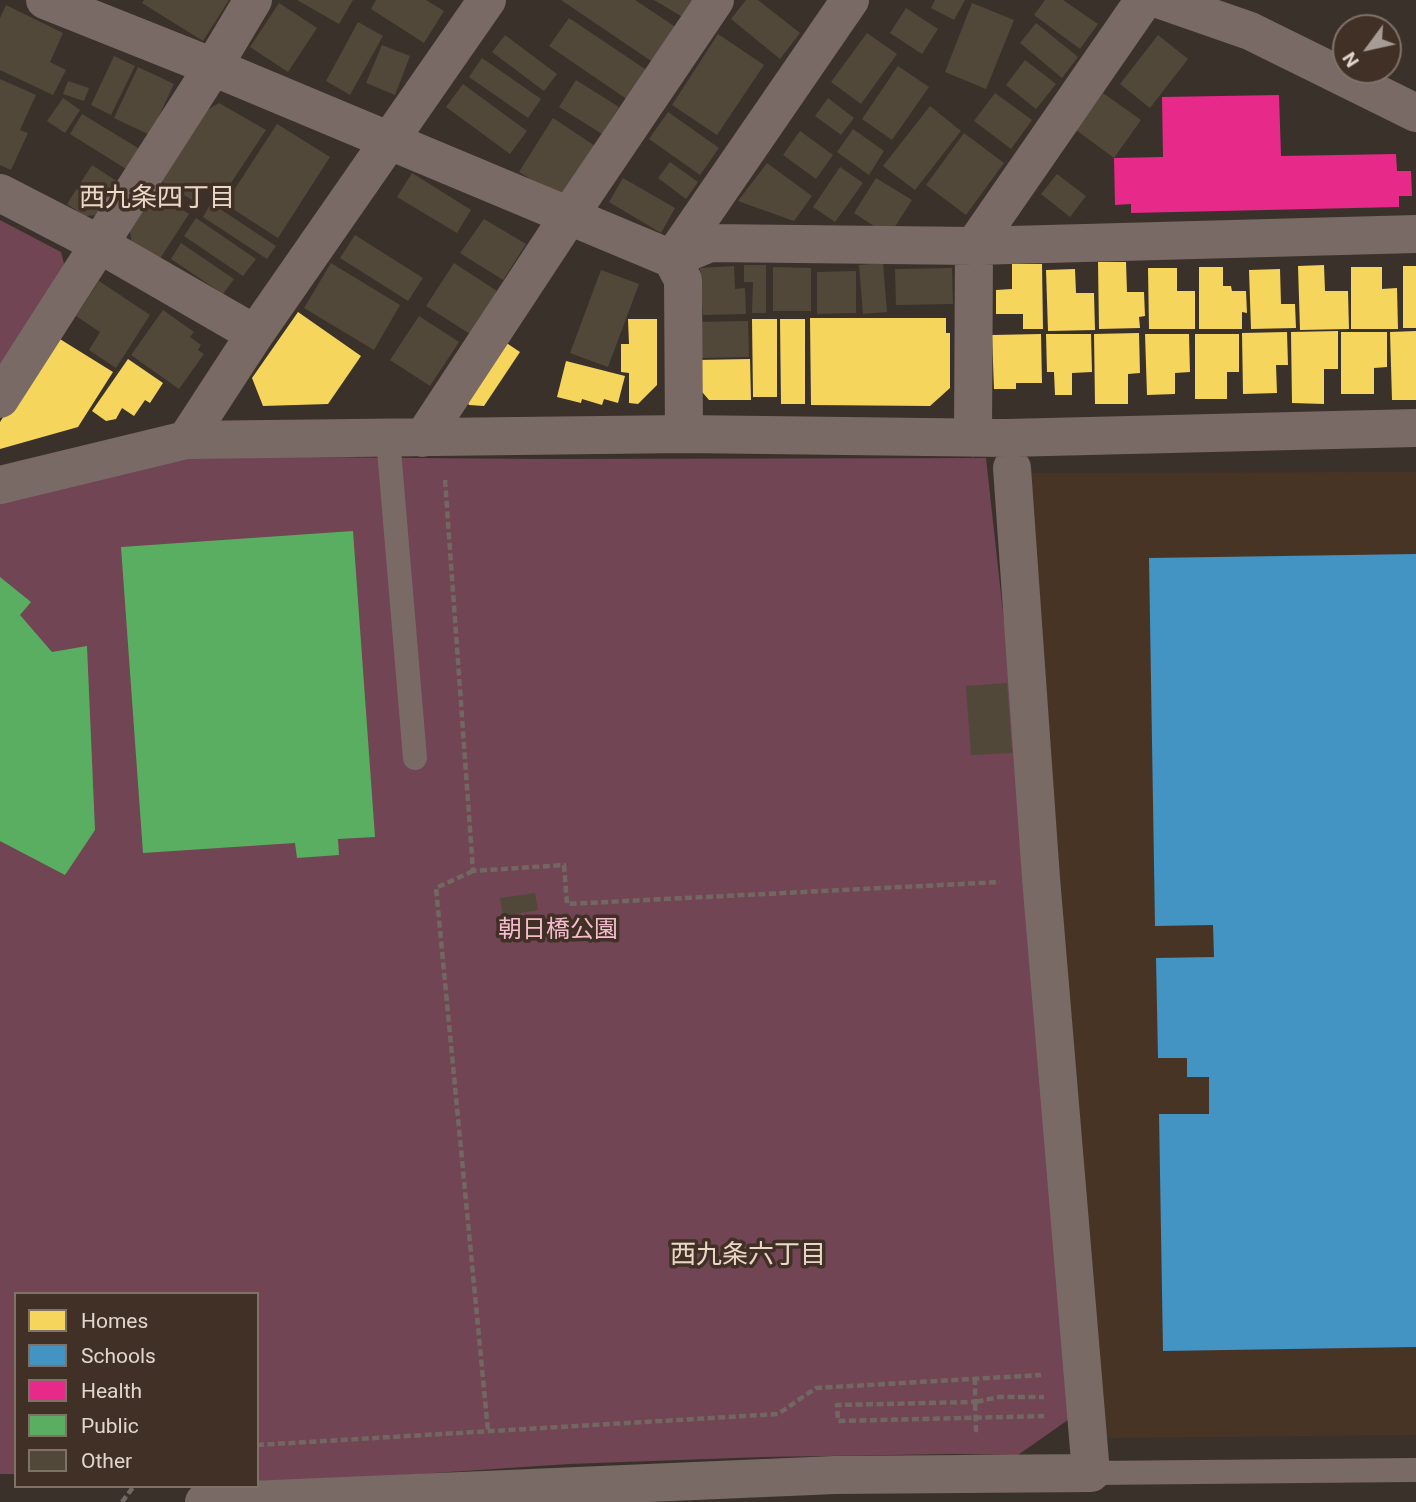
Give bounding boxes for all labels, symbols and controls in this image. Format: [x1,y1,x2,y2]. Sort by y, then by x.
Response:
north arrow [1332,14,1402,84]
text: N [1337,48,1364,72]
district label: 西九条四丁目 [79,183,235,215]
park label: 朝日橋公園 [498,917,618,945]
district label: 西九条六丁目 [670,1240,826,1272]
legend [14,1292,259,1488]
text: Homes [81,1309,148,1333]
text: Schools [81,1344,156,1368]
text: Health [81,1379,142,1403]
text: Public [81,1414,139,1438]
text: Other [81,1449,132,1473]

